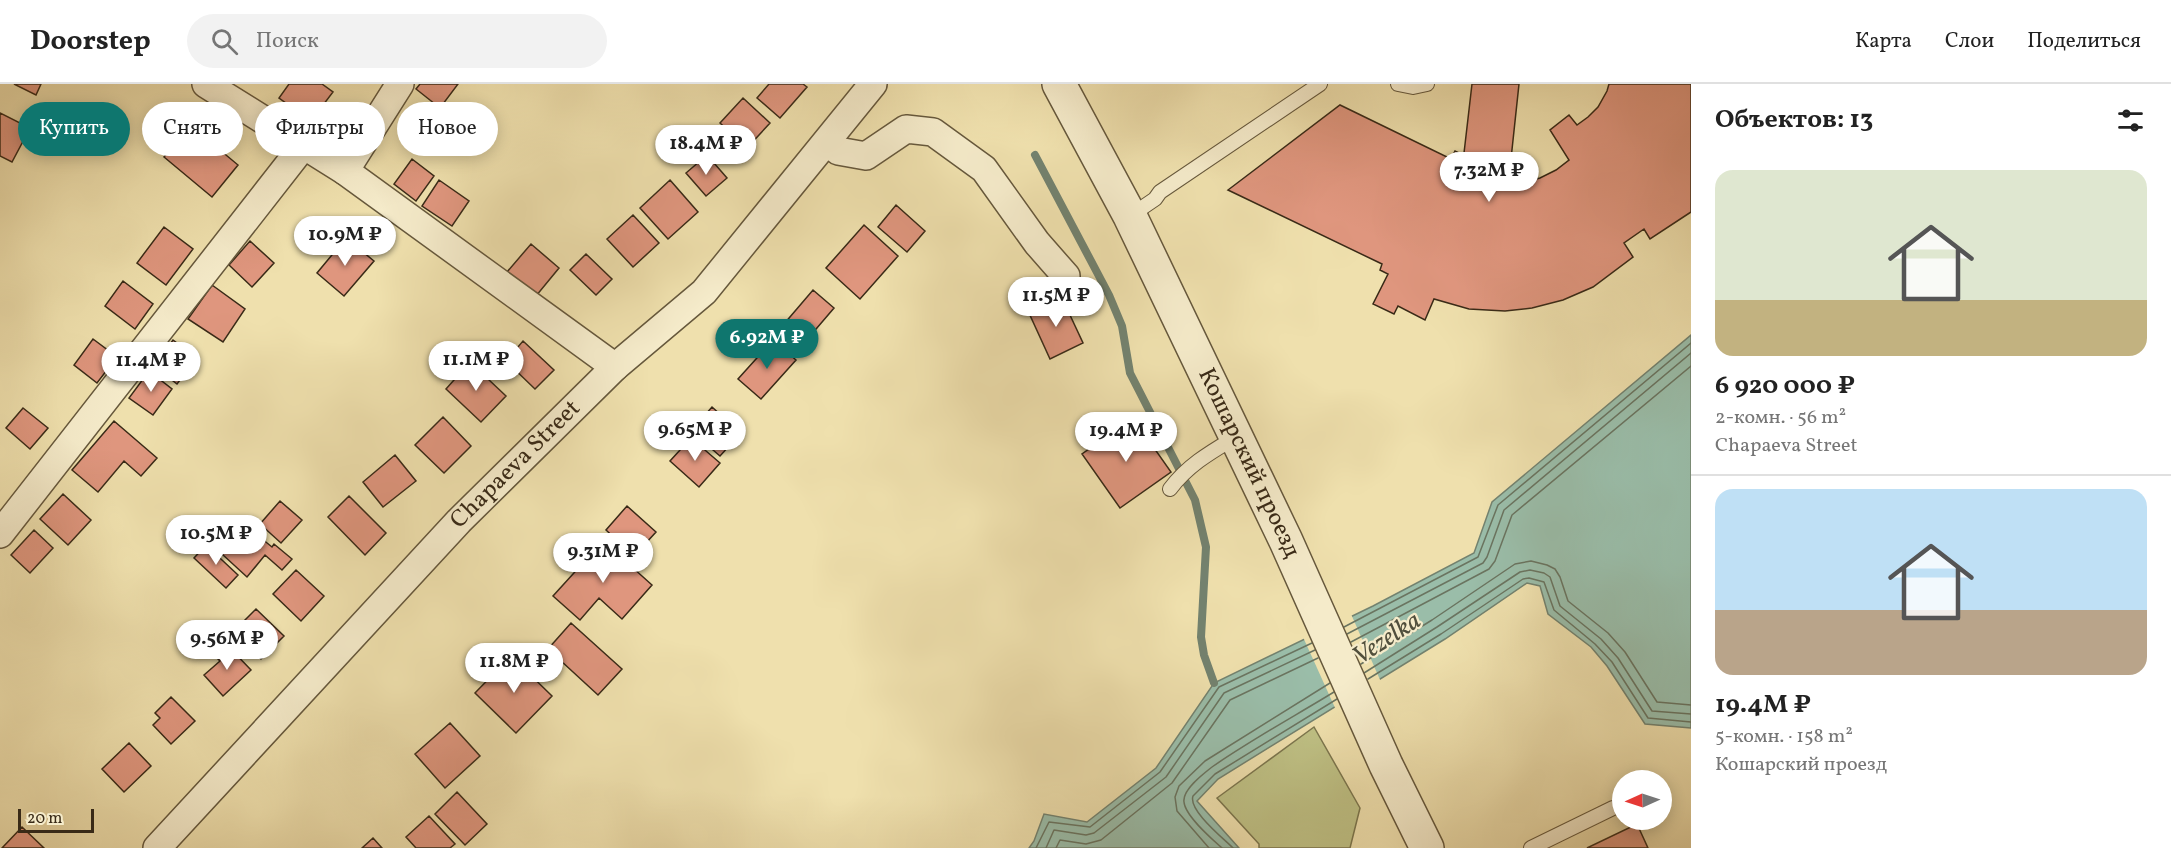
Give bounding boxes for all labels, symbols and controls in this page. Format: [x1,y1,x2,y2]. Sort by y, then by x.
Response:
search box [187,14,607,68]
text: Doorstep [30,22,151,61]
icon: search [208,25,241,58]
text: Поиск [256,26,319,57]
text: Карта [1855,27,1912,56]
text: Слои [1945,27,1994,56]
text: Поделиться [2027,27,2141,56]
chip: Купить [18,102,130,156]
chip: Снять [142,102,243,156]
chip: Фильтры [255,102,385,156]
chip: Новое [397,102,498,156]
text: Объектов: 13 [1715,102,1873,138]
icon: filters [2114,104,2147,137]
pin: 18.4M ₽ [651,125,761,176]
text: 18.4M ₽ [669,130,743,158]
pin: 7.32M ₽ [1434,152,1544,203]
text: 7.32M ₽ [1454,157,1524,185]
icon: home [1877,209,1985,317]
pin: 10.9M ₽ [290,216,400,267]
text: 10.9M ₽ [308,221,382,249]
pin: 11.5M ₽ [1001,277,1111,328]
text: 11.5M ₽ [1022,282,1090,310]
pin: 6.92M ₽ [712,319,822,370]
text: 6.92M ₽ [729,324,805,352]
pin: 11.1M ₽ [421,341,531,392]
pin: 11.4M ₽ [96,342,206,393]
text: 11.1M ₽ [443,346,509,374]
text: 11.4M ₽ [116,347,186,375]
street label: Кошарский проезд [1189,363,1309,564]
text: 6 920 000 ₽ [1715,368,1855,404]
street label: Chapaeva Street [443,393,589,537]
text: 2-комн. · 56 m² [1715,404,1846,432]
pin: 9.65M ₽ [640,411,750,462]
pin: 19.4M ₽ [1071,412,1181,463]
text: 9.65M ₽ [658,416,732,444]
text: 19.4M ₽ [1089,417,1163,445]
text: Chapaeva Street [1715,432,1858,460]
pin: 10.5M ₽ [161,515,271,566]
text: 10.5M ₽ [180,520,252,548]
icon: home [1877,528,1985,636]
pin: 9.31M ₽ [548,533,658,584]
text: 9.31M ₽ [567,538,639,566]
water label: Vezelka [1346,603,1428,675]
pin: 9.56M ₽ [172,620,282,671]
text: 9.56M ₽ [190,625,264,653]
pin: 11.8M ₽ [459,643,569,694]
text: 11.8M ₽ [479,648,549,676]
text: 19.4M ₽ [1715,687,1811,723]
text: 5-комн. · 158 m² [1715,723,1853,751]
text: Кошарский проезд [1715,751,1887,779]
north arrow [1612,770,1672,830]
map controls [1612,770,1672,830]
scale bar [18,806,94,834]
text: 20 m [27,808,62,830]

